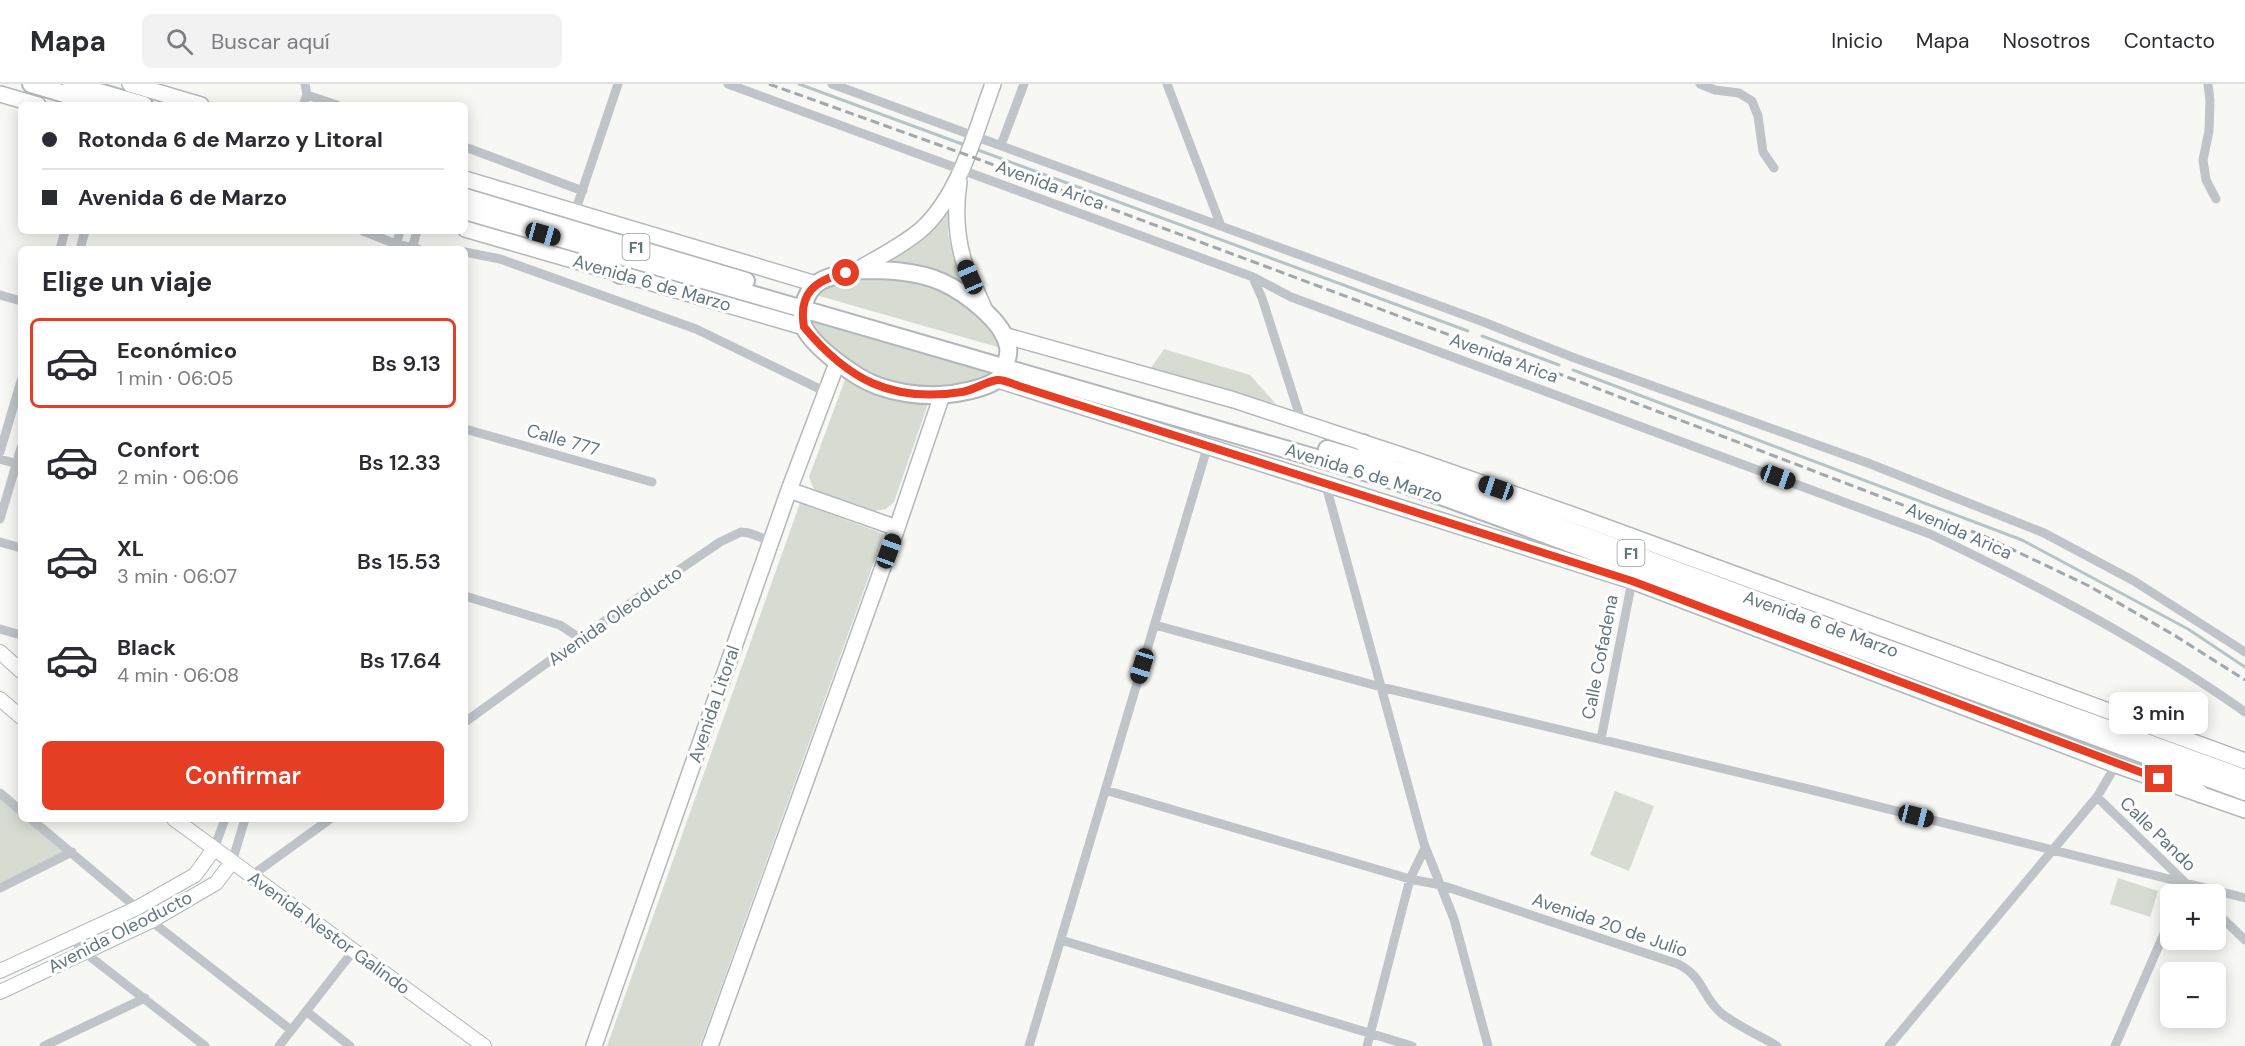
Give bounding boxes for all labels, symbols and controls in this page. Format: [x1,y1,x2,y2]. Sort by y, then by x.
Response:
search box [142,14,562,68]
text: Mapa [30,23,106,60]
icon: search [163,25,196,58]
text: Buscar aquí [211,27,330,56]
text: Inicio [1831,27,1883,55]
text: Mapa [1916,27,1970,55]
text: Nosotros [2003,27,2091,55]
text: Contacto [2124,27,2215,55]
text: Rotonda 6 de Marzo y Litoral [78,125,383,154]
street label: Avenida Arica [992,154,1108,216]
text: Avenida 6 de Marzo [78,183,287,212]
car [523,220,563,248]
road number: F1 [622,234,650,260]
street label: Avenida 6 de Marzo [570,249,734,317]
car [955,257,985,297]
route start [832,259,859,286]
text: Elige un viaje [42,264,212,299]
street label: Avenida Arica [1446,327,1562,389]
icon: car [45,336,99,390]
text: Económico [117,336,237,365]
text: Bs 9.13 [372,349,441,378]
text: 1 min · 06:05 [117,365,233,391]
street label: Calle 777 [524,418,602,462]
icon: car [45,435,99,489]
text: Confort [117,435,200,464]
street label: Avenida 6 de Marzo [1282,438,1446,508]
text: Bs 12.33 [358,448,441,477]
car [1758,462,1798,492]
text: 2 min · 06:06 [117,464,239,490]
car [1476,474,1516,502]
street label: Avenida Arica [1902,497,2016,565]
car [874,531,904,571]
icon: car [45,534,99,588]
text: XL [117,534,144,563]
road number: F1 [1618,540,1644,566]
text: Bs 15.53 [357,547,441,576]
street label: Avenida Oleoducto [543,561,687,671]
text: 3 min · 06:07 [117,563,237,589]
street label: Avenida 6 de Marzo [1740,585,1902,663]
street label: Calle Cofadena [1576,593,1624,721]
icon: car [45,633,99,687]
text: Black [117,633,176,662]
street label: Avenida Litoral [683,642,745,766]
text: Bs 17.64 [360,646,441,675]
car [1128,646,1156,686]
text: 4 min · 06:08 [117,662,239,688]
callout: 3 min [2110,692,2208,734]
text: 3 min [2132,700,2185,726]
button: Confirmar [42,741,444,810]
route end [2145,765,2172,792]
street label: Calle Pando [2114,791,2202,877]
car [1896,803,1936,829]
street label: Avenida Nestor Galindo [243,866,415,1000]
map controls [2160,884,2226,1028]
button: + [2160,884,2226,950]
street label: Avenida Oleoducto [44,885,196,979]
street label: Avenida 20 de Julio [1529,887,1691,963]
button: − [2160,962,2226,1028]

